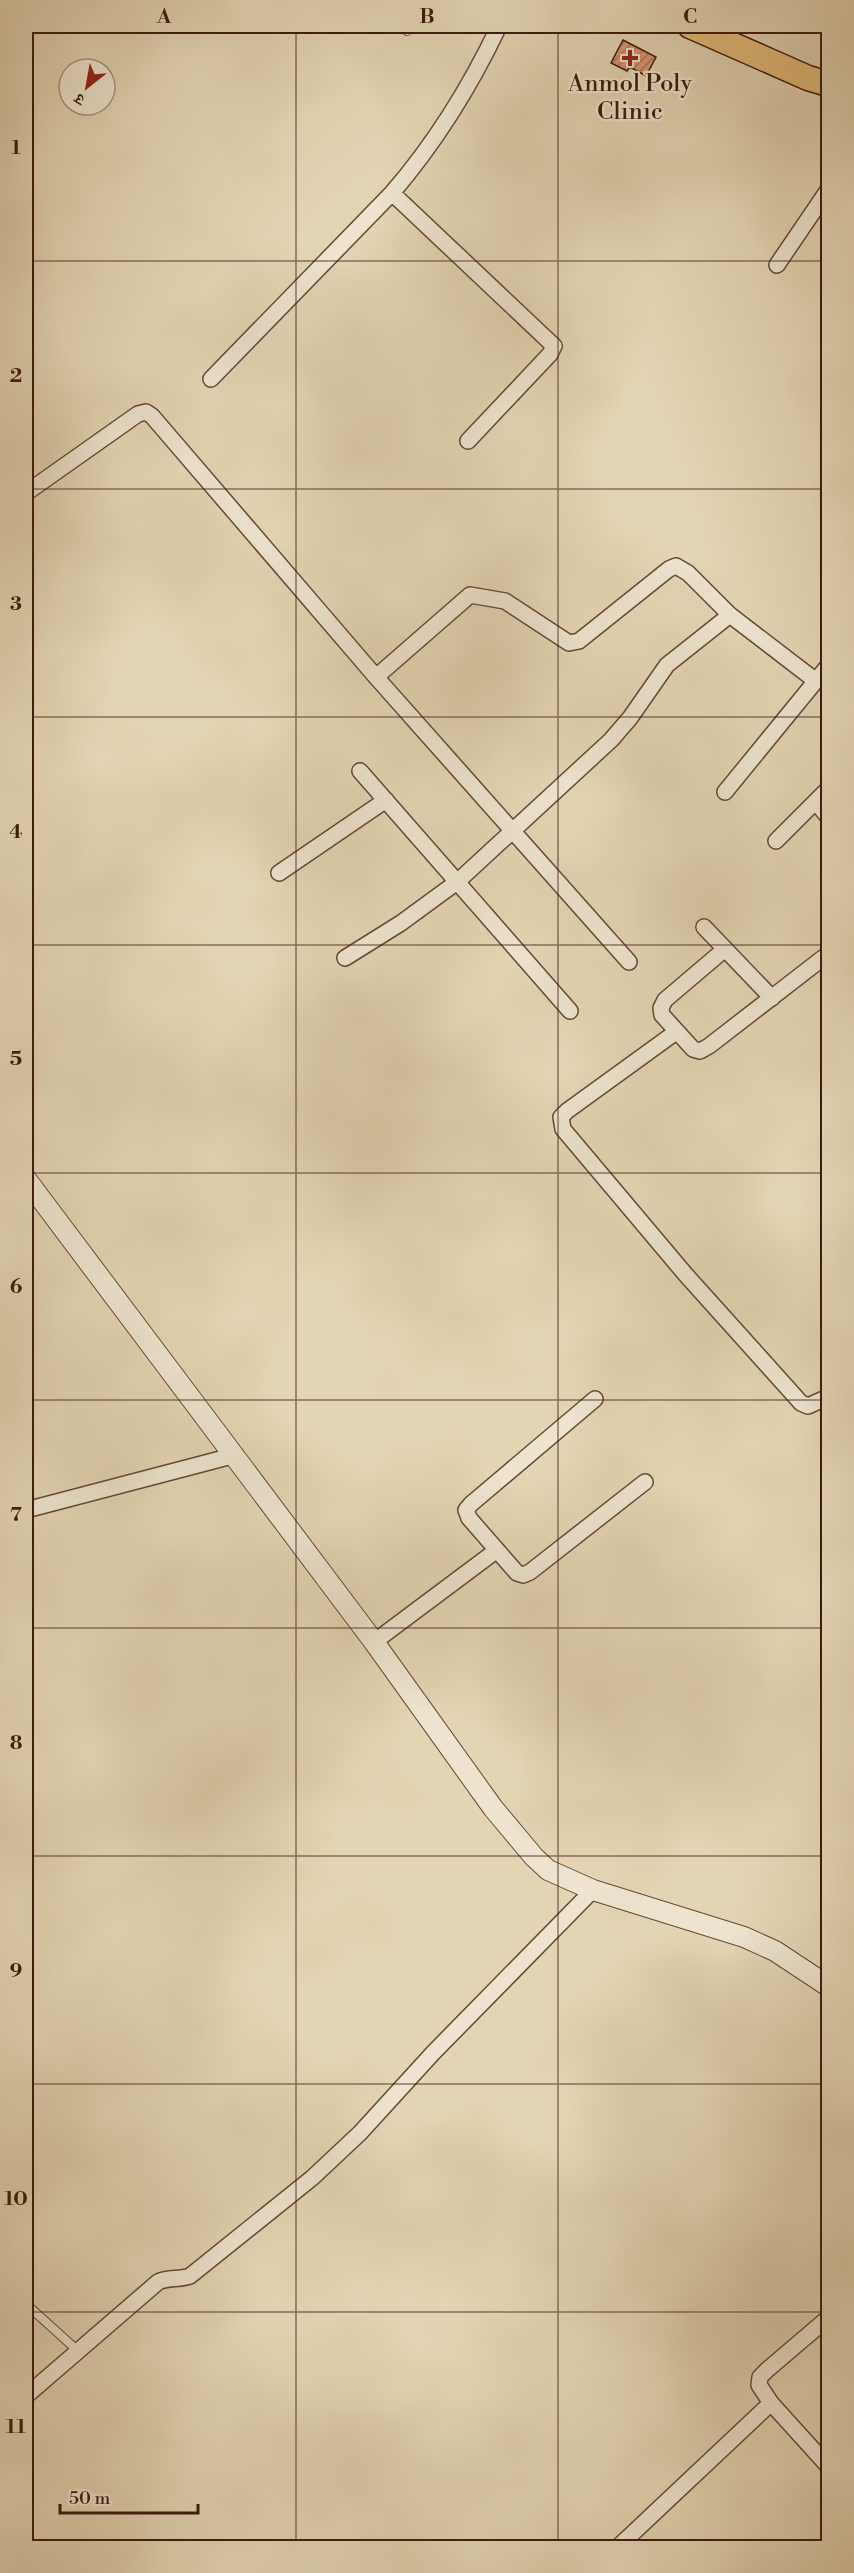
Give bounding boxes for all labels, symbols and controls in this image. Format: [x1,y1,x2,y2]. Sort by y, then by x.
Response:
text: A [156,5,172,30]
text: B [419,5,435,30]
text: C [683,5,697,30]
marker: Anmol Poly Clinic [621,49,639,67]
north arrow [57,57,117,117]
place label: Anmol Poly Clinic [567,69,693,127]
text: उ [70,87,89,110]
text: 1 [11,136,21,161]
text: 2 [10,364,22,389]
text: 3 [10,592,22,617]
text: 4 [9,820,23,845]
text: 5 [10,1047,22,1072]
text: 6 [10,1275,23,1300]
text: 7 [10,1503,22,1528]
text: 8 [10,1731,23,1756]
text: 9 [10,1959,22,1984]
text: 10 [4,2187,28,2212]
text: 11 [6,2415,26,2440]
scale bar [60,2477,198,2515]
text: 50 m [69,2487,111,2510]

